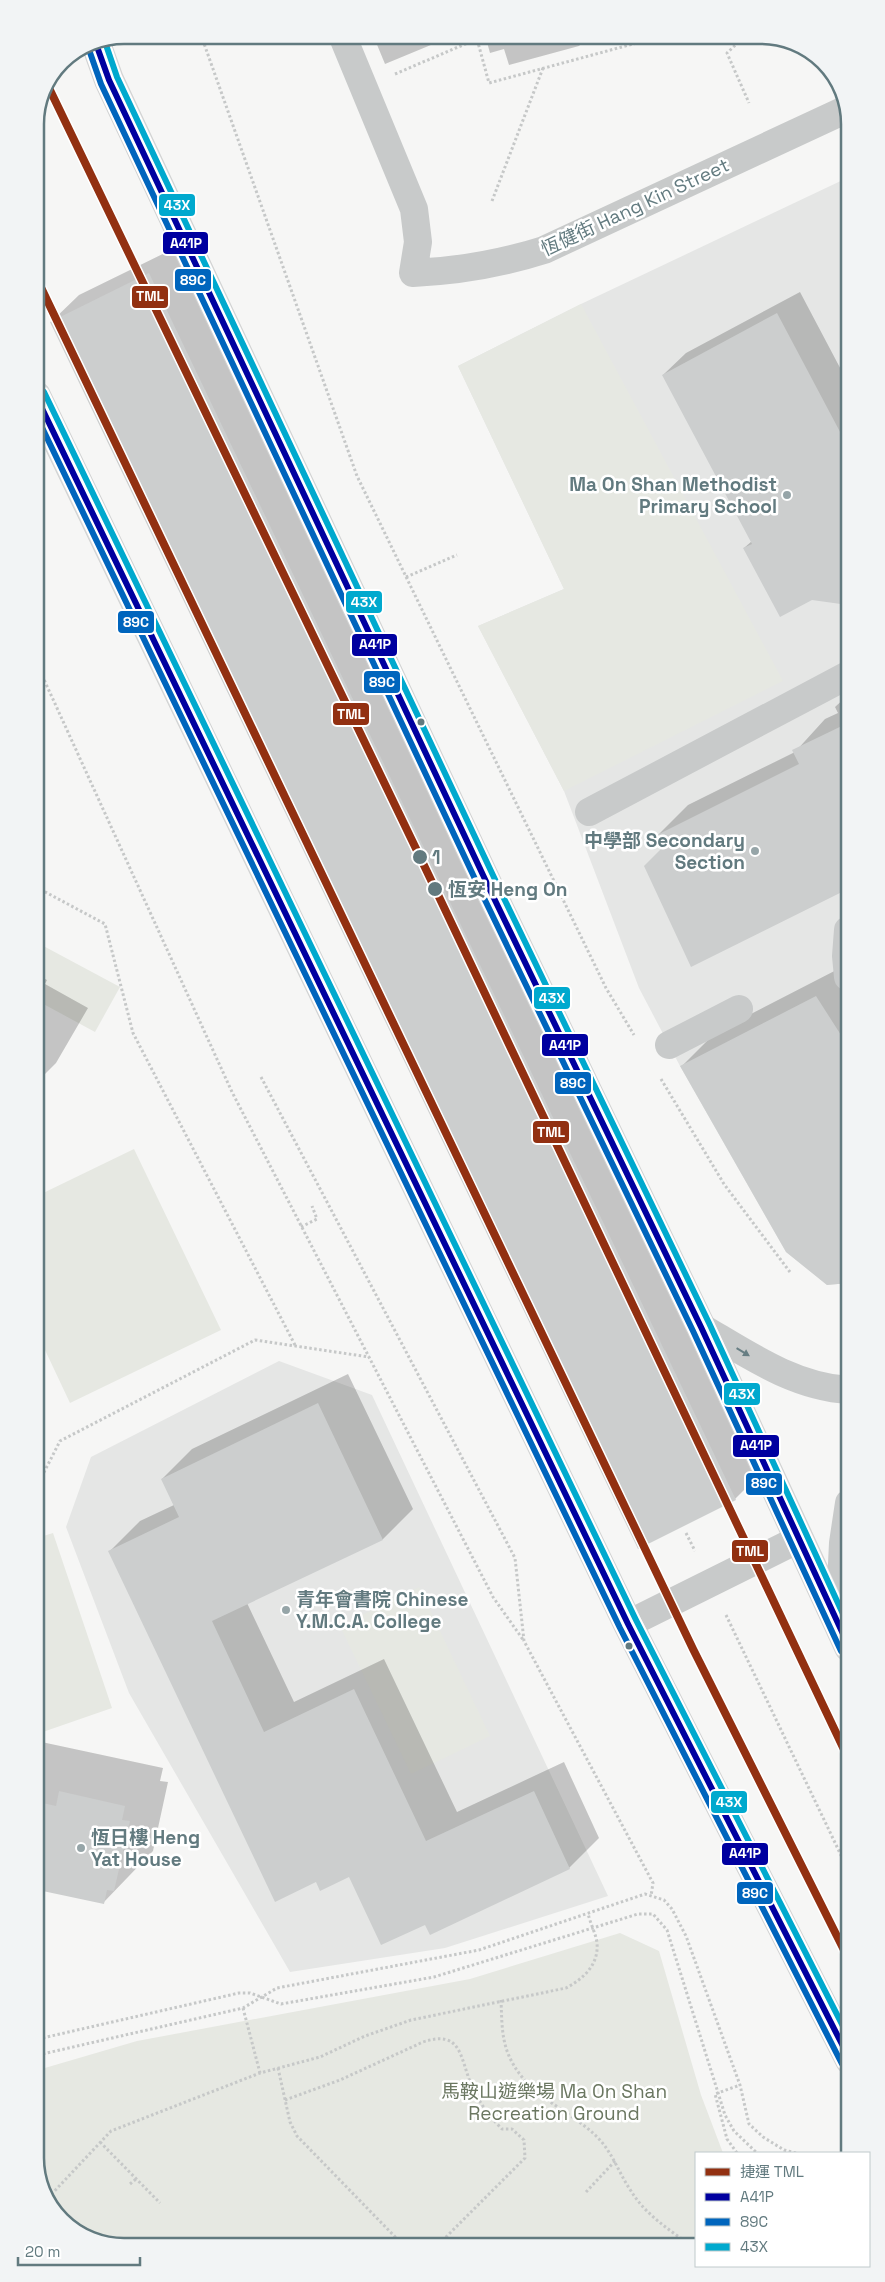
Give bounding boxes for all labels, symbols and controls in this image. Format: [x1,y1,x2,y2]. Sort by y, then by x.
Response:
street label: 恆健街 Hang Kin Street [537,152,733,262]
line badge: 43X [158,193,196,217]
text: 43X [164,196,190,214]
line badge: A41P [162,231,209,255]
text: A41P [170,234,203,252]
line badge: 89C [174,268,212,292]
text: 89C [180,271,206,289]
line badge: TML [131,285,169,309]
text: TML [136,287,164,305]
place label: Ma On Shan Methodist Primary School [569,472,777,519]
marker: Ma On Shan Methodist Primary School [781,489,793,501]
line badge: 43X [345,590,383,614]
text: 43X [351,593,377,611]
line badge: 89C [117,610,155,634]
text: 89C [123,613,149,631]
line badge: A41P [351,633,398,657]
text: A41P [359,635,392,653]
line badge: 89C [363,670,401,694]
text: 89C [369,673,395,691]
line badge: TML [332,702,370,726]
text: TML [337,705,365,723]
unlabelled marker [416,717,426,727]
place label: 中學部 Secondary Section [584,828,745,875]
place label: 1 [432,845,441,870]
marker: 中學部 Secondary Section [749,845,761,857]
marker: 1 [411,848,429,866]
place label: 恆安 Heng On [448,877,567,902]
marker: 恆安 Heng On [426,880,444,898]
line badge: 43X [533,986,571,1010]
text: 43X [539,989,565,1007]
line badge: A41P [541,1033,589,1057]
text: A41P [549,1036,582,1054]
line badge: 89C [554,1071,592,1095]
text: 89C [560,1074,586,1092]
line badge: TML [532,1120,570,1144]
text: TML [537,1123,565,1141]
one-way arrow [736,1347,749,1356]
line badge: 43X [723,1382,761,1406]
text: 43X [729,1385,755,1403]
line badge: A41P [732,1434,780,1458]
text: A41P [740,1436,773,1454]
line badge: 89C [745,1472,783,1496]
text: 89C [751,1474,777,1492]
line badge: TML [731,1539,769,1563]
text: TML [736,1542,764,1560]
place label: 青年會書院 Chinese Y.M.C.A. College [296,1587,468,1634]
marker: 青年會書院 Chinese Y.M.C.A. College [280,1604,292,1616]
unlabelled marker [624,1641,634,1651]
line badge: 43X [710,1790,748,1814]
text: 43X [716,1793,742,1811]
place label: 恆日樓 Heng Yat House [91,1825,200,1872]
marker: 恆日樓 Heng Yat House [75,1842,87,1854]
line badge: A41P [721,1842,769,1866]
text: A41P [729,1844,762,1862]
line badge: 89C [736,1881,774,1905]
text: 89C [742,1884,768,1902]
park label: 馬鞍山遊樂場 Ma On Shan Recreation Ground [441,2079,667,2126]
legend [695,2152,870,2267]
text: 捷運 TML [740,2162,804,2181]
text: A41P [740,2187,774,2206]
text: 89C [740,2212,768,2231]
scale bar [18,2234,140,2266]
text: 43X [740,2237,768,2256]
text: 20 m [25,2242,60,2261]

